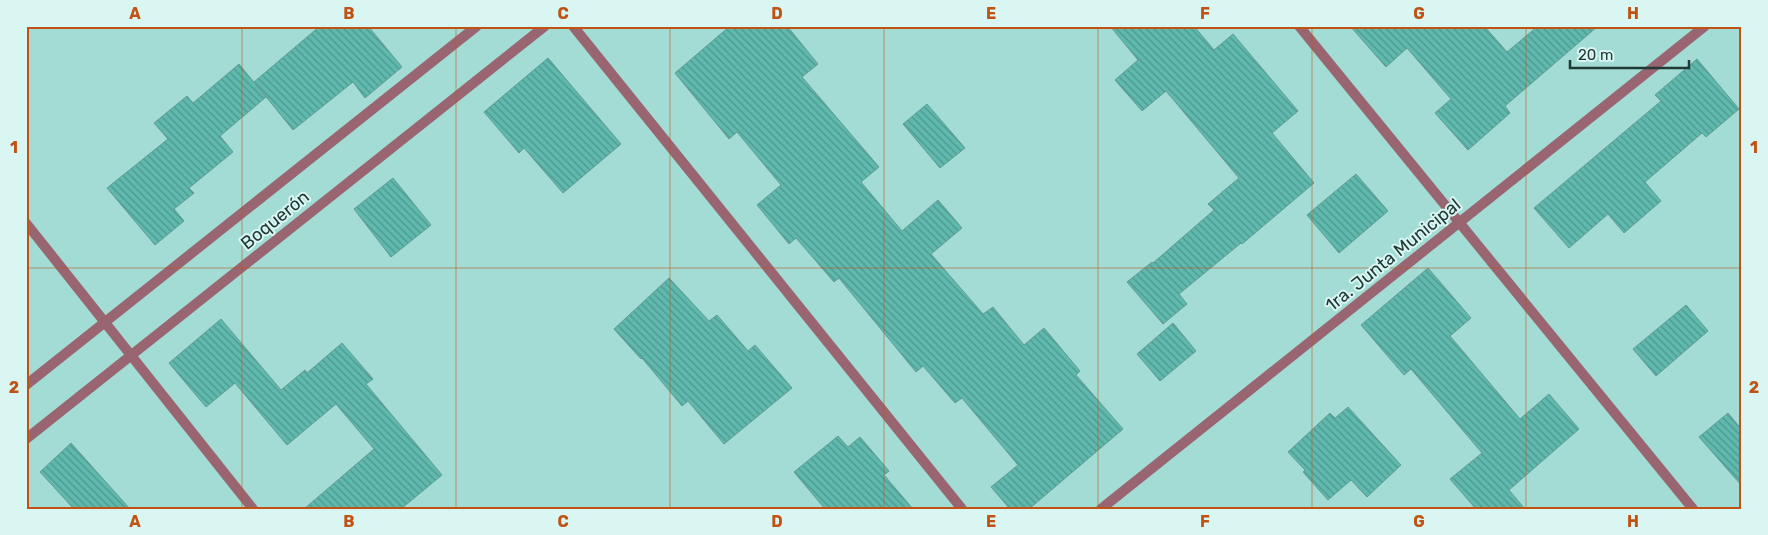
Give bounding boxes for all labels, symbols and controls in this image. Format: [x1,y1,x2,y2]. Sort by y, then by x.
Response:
text: A [129,4,141,23]
text: B [343,4,355,23]
text: C [557,4,569,23]
text: D [771,4,783,23]
text: E [986,4,996,23]
text: F [1200,4,1210,23]
text: G [1413,4,1425,23]
text: H [1627,4,1639,23]
scale bar [1570,38,1689,70]
text: 20 m [1578,46,1613,64]
text: 1 [10,138,18,157]
text: 1 [1750,138,1758,157]
street label: Boquerón [236,186,314,254]
street label: 1ra. Junta Municipal [1321,194,1465,316]
text: 2 [9,378,19,397]
text: 2 [1749,378,1759,397]
text: A [129,512,141,531]
text: B [343,512,355,531]
text: C [557,512,569,531]
text: D [771,512,783,531]
text: E [986,512,996,531]
text: F [1200,512,1210,531]
text: G [1413,512,1425,531]
text: H [1627,512,1639,531]

